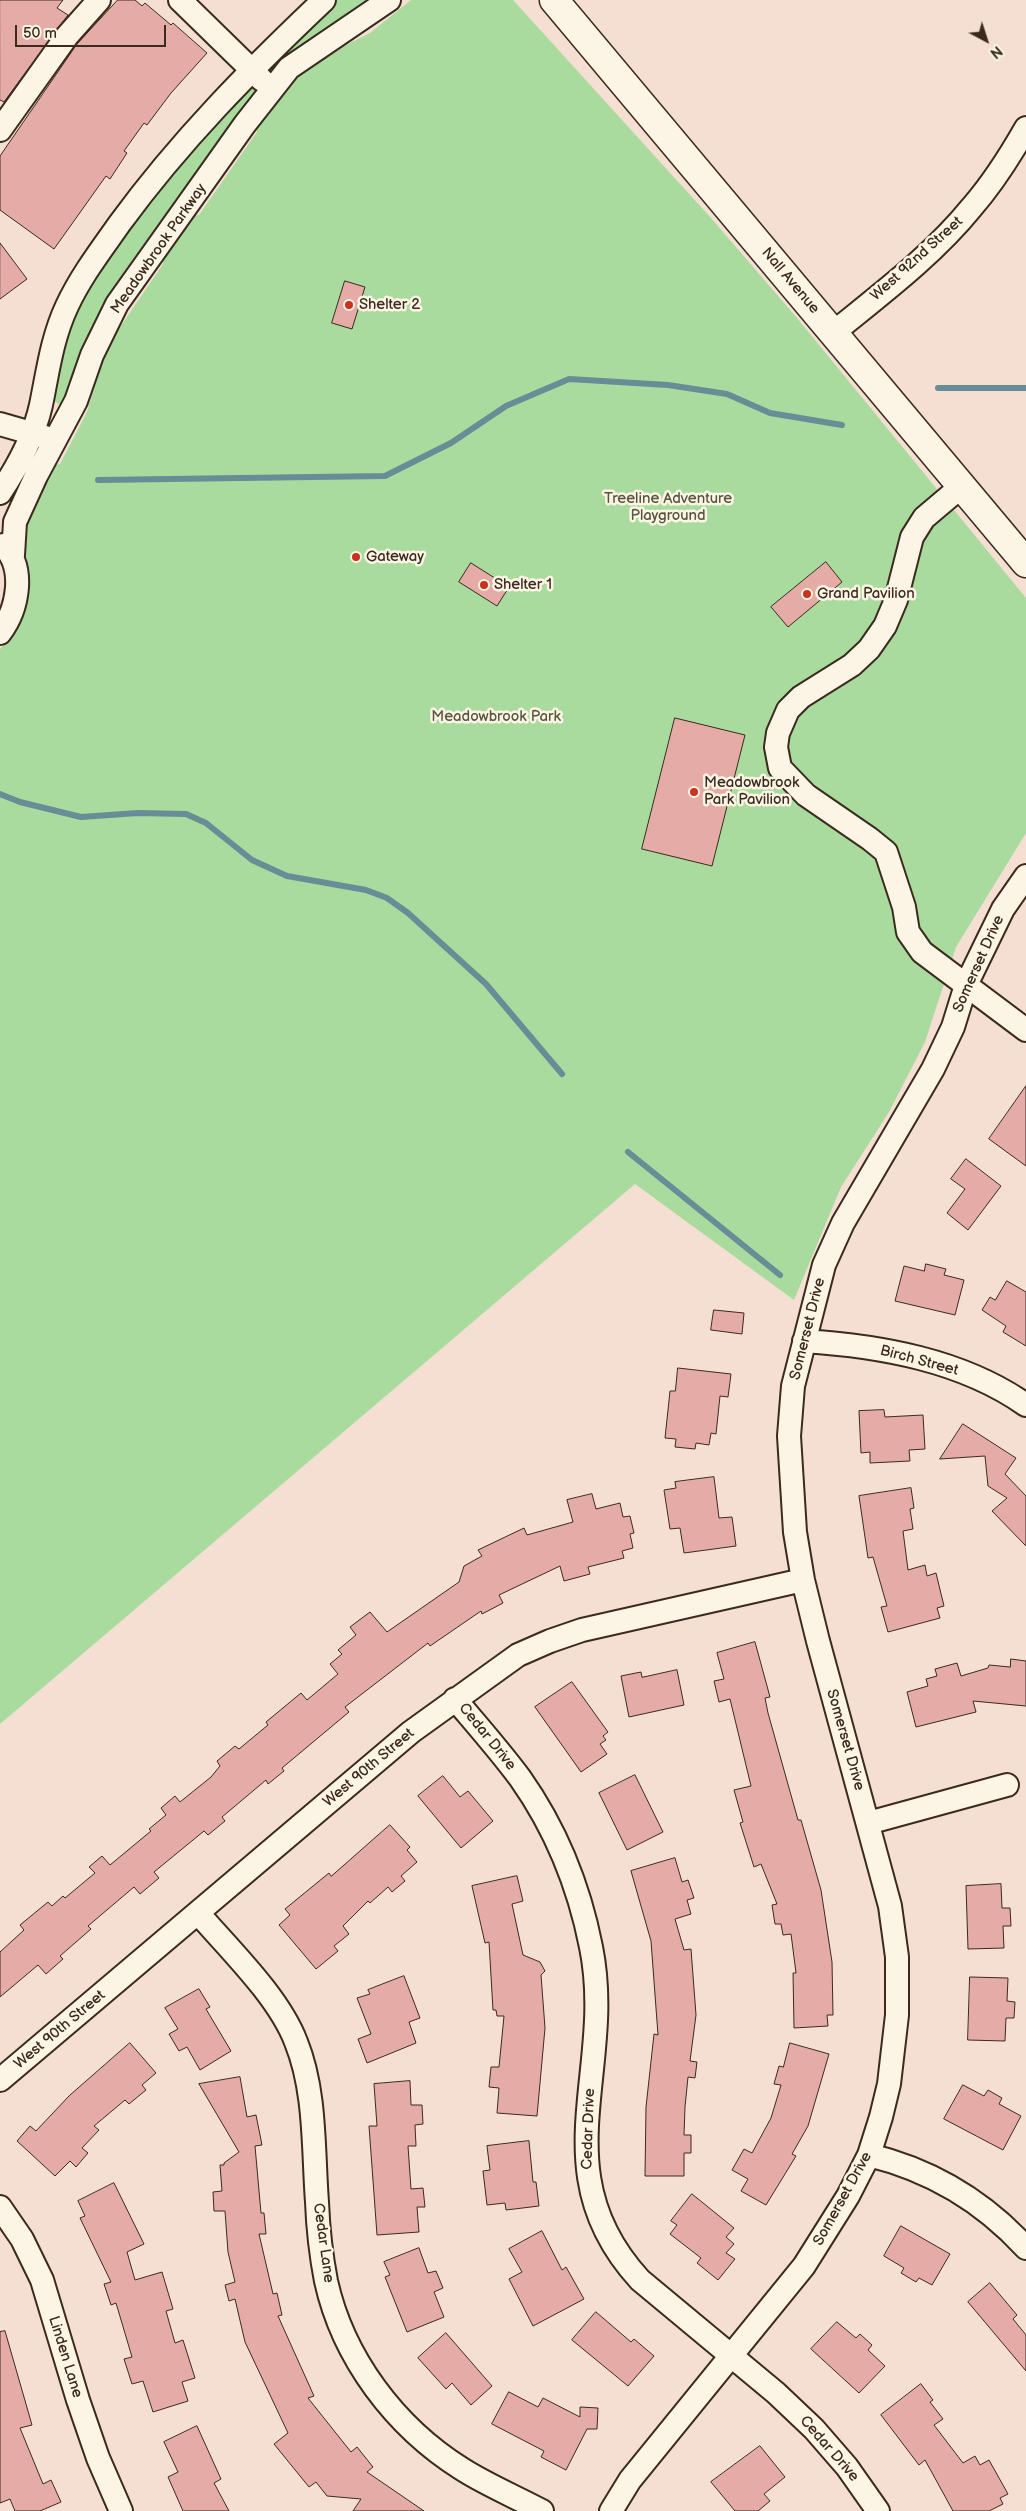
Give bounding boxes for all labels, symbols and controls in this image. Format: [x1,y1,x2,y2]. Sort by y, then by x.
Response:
scale bar [18,15,169,47]
north arrow [961,15,1011,65]
text: 50 m [23,24,57,43]
text: N [986,42,1005,62]
street label: Meadowbrook Parkway [107,180,211,318]
street label: West 92nd Street [867,213,967,305]
street label: Nall Avenue [757,244,823,318]
place label: Shelter 2 [359,296,420,314]
marker: Shelter 2 [343,299,355,311]
park label: Treeline Adventure Playground [604,490,732,525]
place label: Gateway [366,548,424,566]
marker: Gateway [350,551,362,563]
place label: Shelter 1 [494,576,552,594]
marker: Shelter 1 [478,579,490,591]
place label: Grand Pavilion [817,585,915,603]
marker: Grand Pavilion [801,588,813,600]
park label: Meadowbrook Park [431,708,561,726]
place label: Meadowbrook Park Pavilion [704,774,799,809]
marker: Meadowbrook Park Pavilion [688,786,700,798]
street label: Somerset Drive [950,913,1008,1015]
street label: Somerset Drive [787,1276,829,1382]
street label: Birch Street [878,1342,960,1380]
street label: Somerset Drive [822,1687,868,1793]
street label: Cedar Drive [454,1700,520,1774]
street label: West 90th Street [320,1725,418,1811]
street label: West 90th Street [11,1987,109,2073]
street label: Cedar Drive [579,2088,599,2170]
street label: Somerset Drive [810,2149,876,2249]
street label: Cedar Lane [309,2202,337,2284]
street label: Linden Lane [44,2314,86,2400]
street label: Cedar Drive [796,2412,862,2486]

